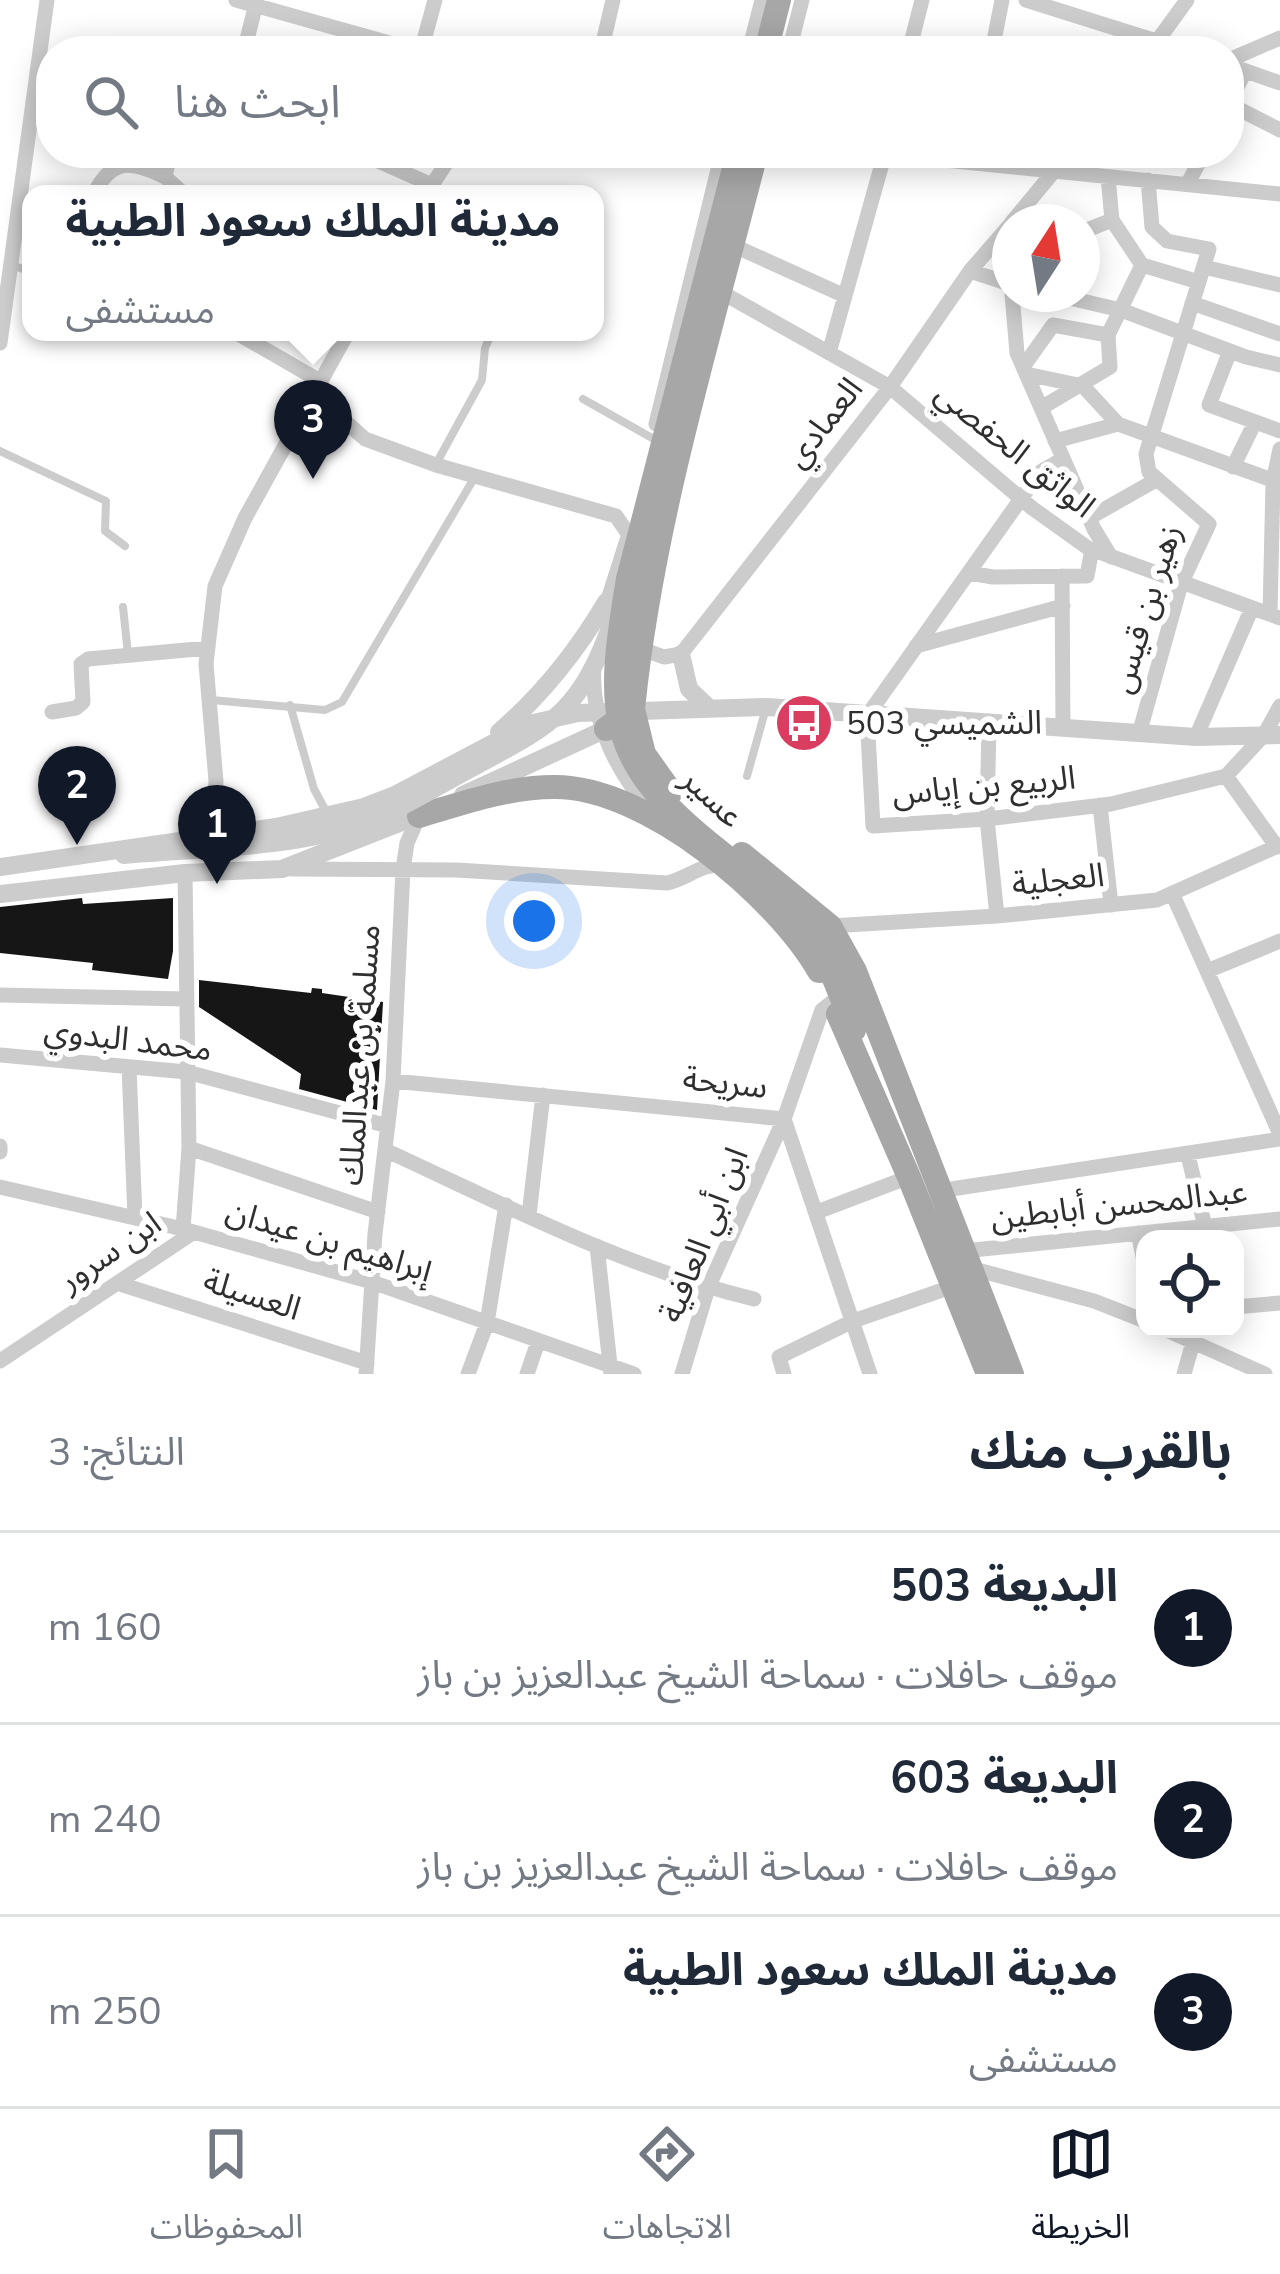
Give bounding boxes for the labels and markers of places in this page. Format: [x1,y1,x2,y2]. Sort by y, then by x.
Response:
pin: 3 [274,380,352,479]
bus stop icon: الشميسي 503 [773,692,835,754]
place label: الشميسي 503 [846,701,1042,747]
pin: 2 [38,746,116,845]
pin: 1 [178,785,256,884]

